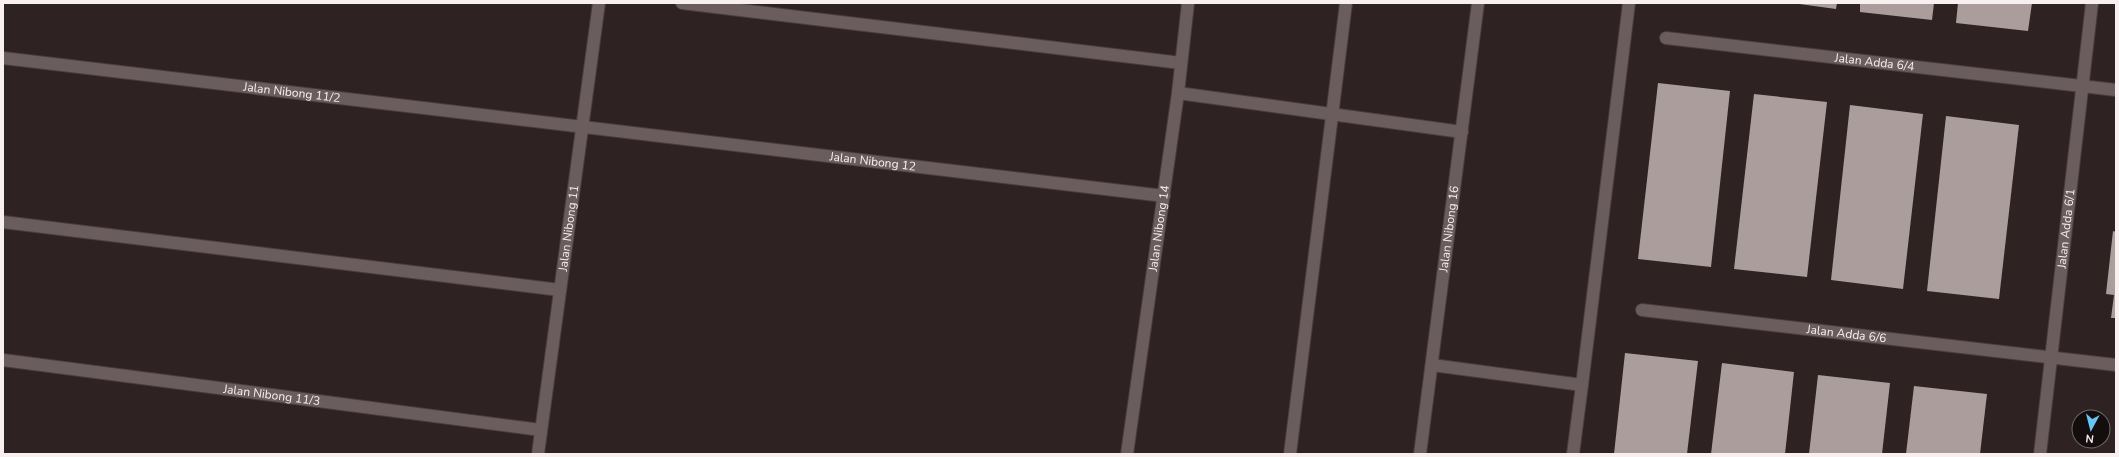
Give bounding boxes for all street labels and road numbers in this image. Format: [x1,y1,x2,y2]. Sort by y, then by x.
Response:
street label: Jalan Adda 6/4 [1833,49,1915,75]
street label: Jalan Nibong 11/2 [242,79,341,106]
street label: Jalan Nibong 12 [828,148,917,174]
street label: Jalan Nibong 11 [555,184,582,273]
street label: Jalan Nibong 14 [1145,184,1173,273]
street label: Jalan Nibong 16 [1435,185,1462,274]
street label: Jalan Adda 6/1 [2053,188,2079,270]
street label: Jalan Adda 6/6 [1805,321,1887,346]
street label: Jalan Nibong 11/3 [221,381,321,409]

